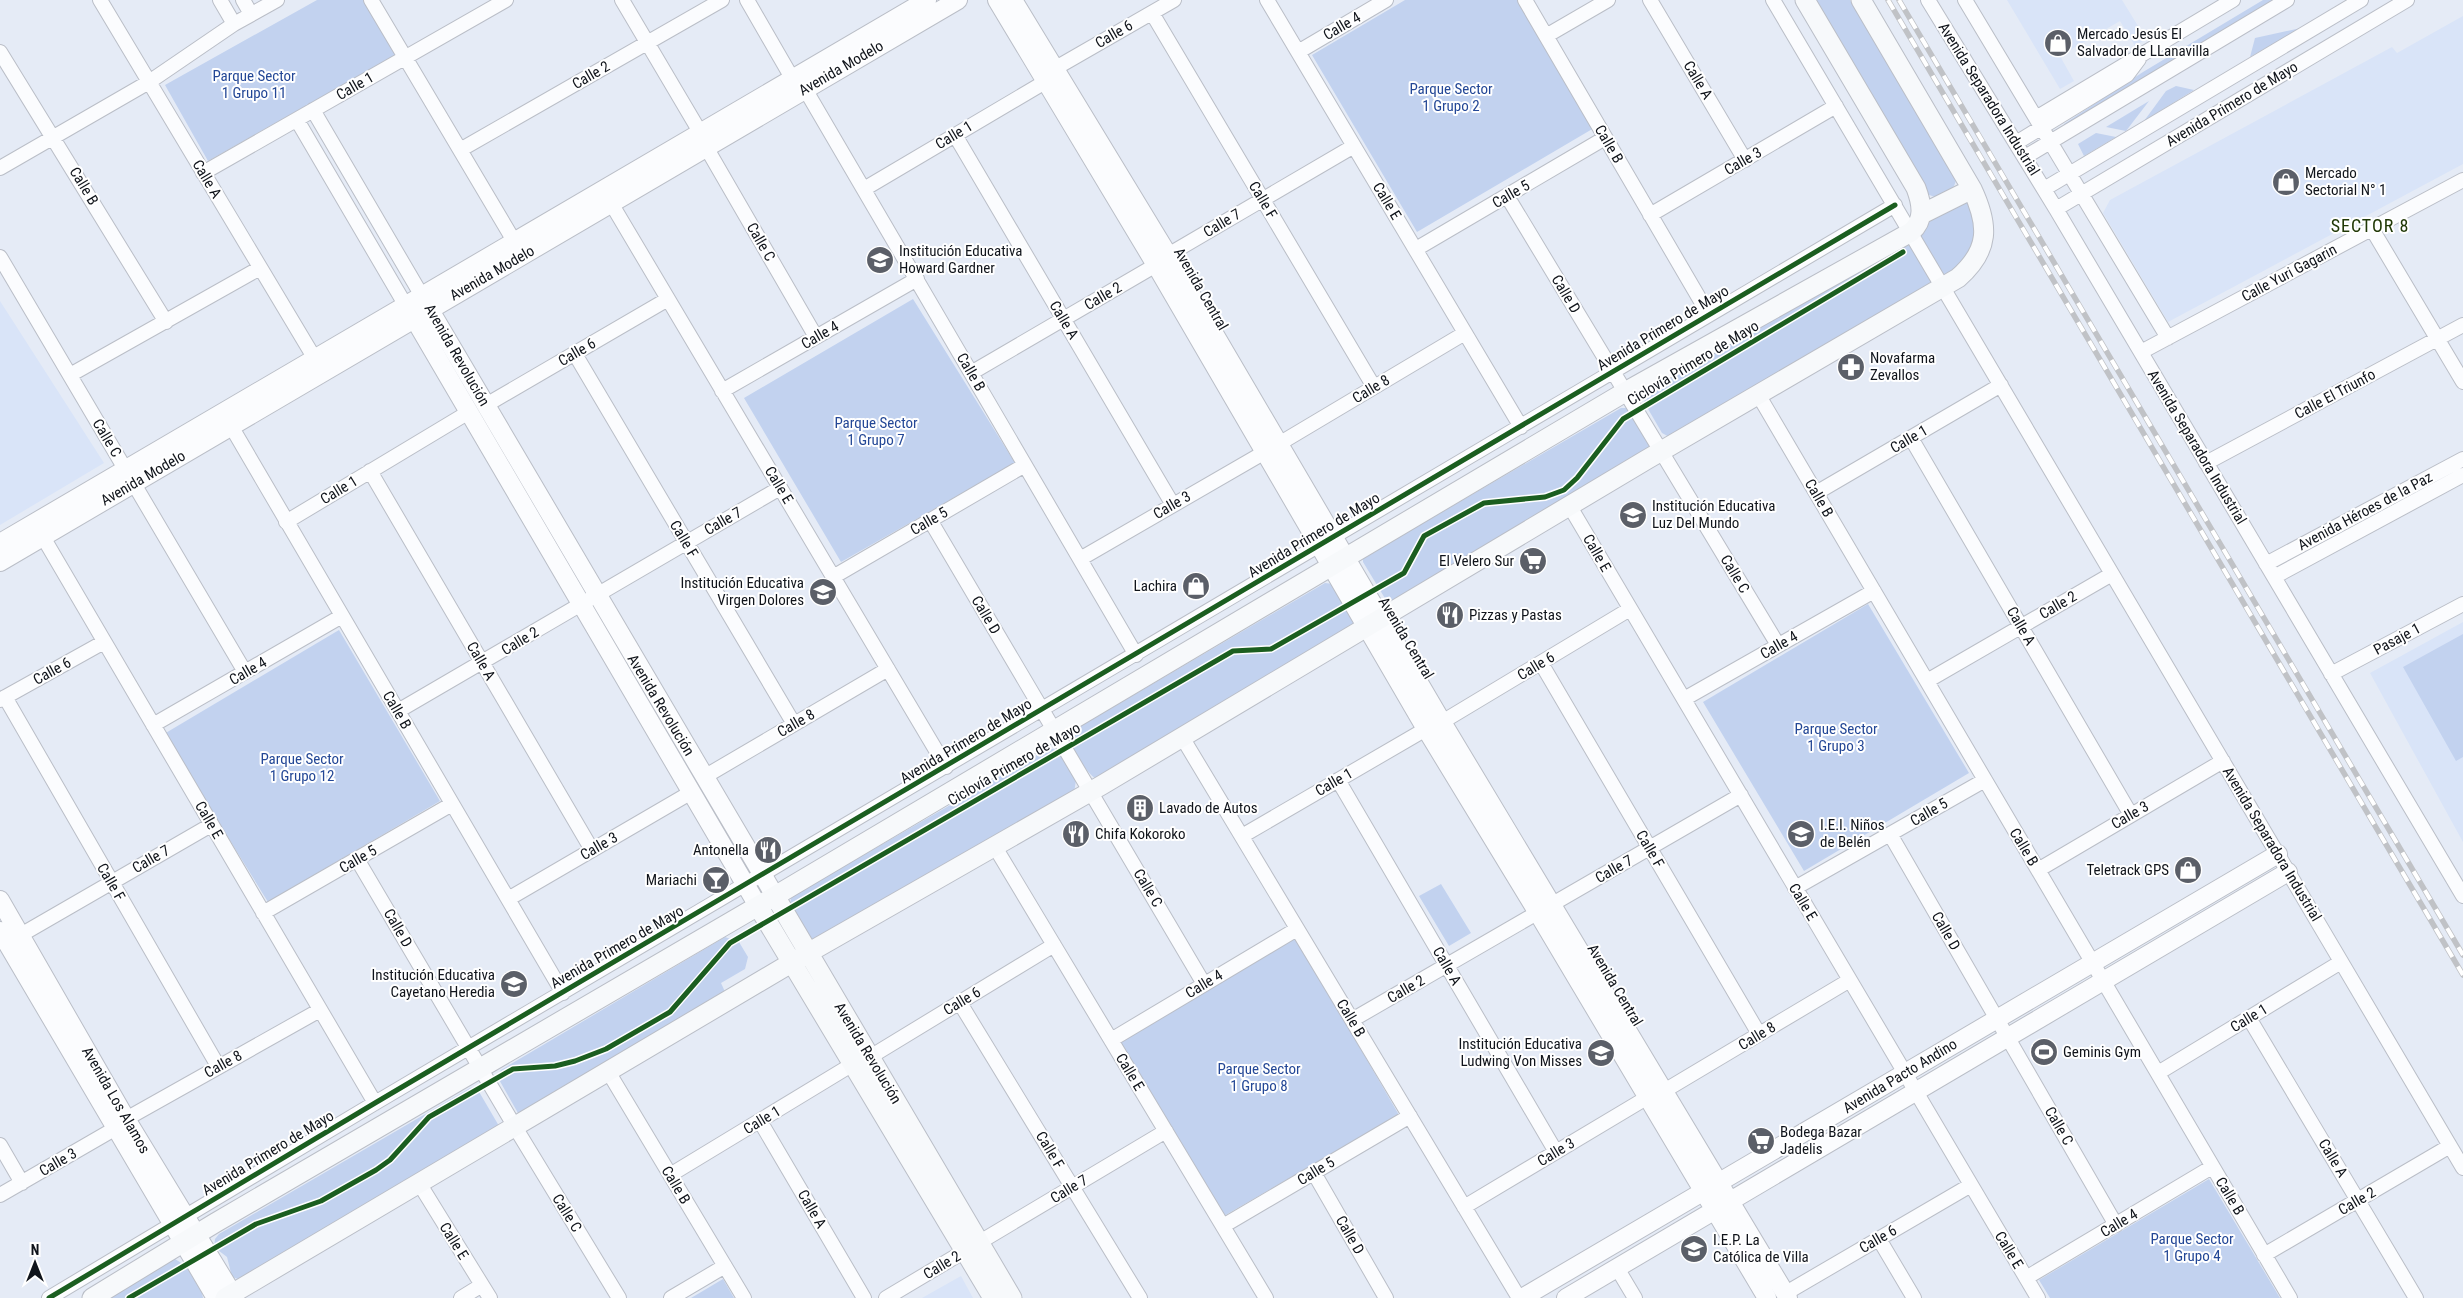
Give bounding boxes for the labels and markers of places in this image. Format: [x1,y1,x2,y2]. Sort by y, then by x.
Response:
place label: Mercado Jesús El Salvador de LLanavilla [2077,25,2210,60]
shop icon: Mercado Jesús El Salvador de LLanavilla [2043,28,2073,58]
place label: Mercado Sectorial N° 1 [2305,164,2386,199]
shop icon: Mercado Sectorial N° 1 [2271,167,2301,197]
place label: Institución Educativa Howard Gardner [899,242,1023,277]
school or university icon: Institución Educativa Howard Gardner [865,245,895,275]
place label: Novafarma Zevallos [1870,349,1935,384]
pharmacy icon: Novafarma Zevallos [1836,352,1866,382]
place label: Institución Educativa Luz Del Mundo [1652,497,1776,532]
school or university icon: Institución Educativa Luz Del Mundo [1618,500,1648,530]
supermarket icon: El Velero Sur [1518,546,1548,576]
place label: El Velero Sur [1439,552,1514,570]
shop icon: Lachira [1181,571,1211,601]
place label: Institución Educativa Virgen Dolores [680,574,804,609]
school or university icon: Institución Educativa Virgen Dolores [808,577,838,607]
place label: Lachira [1134,577,1177,595]
restaurant icon: Pizzas y Pastas [1435,600,1465,630]
place label: Pizzas y Pastas [1469,606,1562,624]
building icon: Lavado de Autos [1125,793,1155,823]
place label: Lavado de Autos [1159,799,1258,817]
place label: I.E.I. Niños de Belén [1820,816,1885,851]
restaurant icon: Chifa Kokoroko [1061,819,1091,849]
school or university icon: I.E.I. Niños de Belén [1786,819,1816,849]
place label: Chifa Kokoroko [1095,825,1186,843]
restaurant icon: Antonella [753,835,783,865]
place label: Antonella [693,841,749,859]
shop icon: Teletrack GPS [2173,855,2203,885]
place label: Teletrack GPS [2086,861,2169,879]
bar icon: Mariachi [701,865,731,895]
place label: Mariachi [646,871,697,889]
place label: Institución Educativa Cayetano Heredia [371,966,495,1001]
school or university icon: Institución Educativa Cayetano Heredia [499,969,529,999]
place label: Institución Educativa Ludwing Von Misses [1458,1035,1582,1070]
sports icon: Geminis Gym [2029,1037,2059,1067]
school or university icon: Institución Educativa Ludwing Von Misses [1586,1038,1616,1068]
place label: Geminis Gym [2063,1043,2141,1061]
place label: Bodega Bazar Jadelis [1780,1123,1862,1158]
supermarket icon: Bodega Bazar Jadelis [1746,1126,1776,1156]
place label: I.E.P. La Católica de Villa [1713,1231,1809,1266]
school or university icon: I.E.P. La Católica de Villa [1679,1234,1709,1264]

